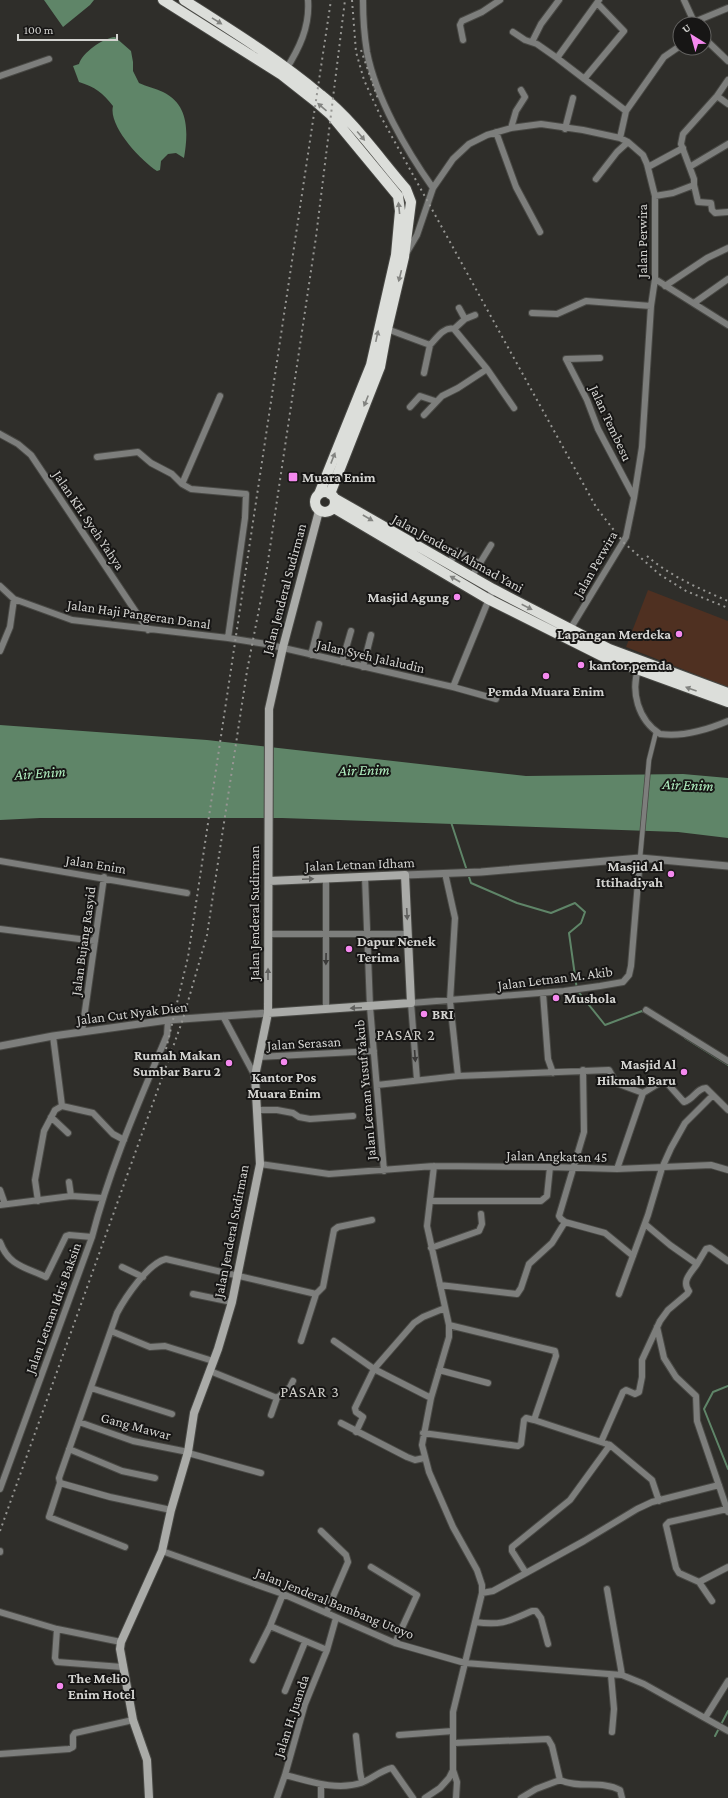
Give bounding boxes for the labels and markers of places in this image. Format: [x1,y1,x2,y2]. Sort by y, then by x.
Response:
place label: Muara Enim [302,469,376,485]
marker: Muara Enim [287,471,299,483]
place label: Masjid Agung [368,589,449,606]
marker: Masjid Agung [452,592,462,602]
place label: Lapangan Merdeka [557,626,671,642]
marker: Lapangan Merdeka [674,629,684,639]
place label: kantor pemda [589,657,673,673]
marker: kantor pemda [576,660,586,670]
marker: Pemda Muara Enim [541,671,551,681]
place label: Pemda Muara Enim [488,683,605,699]
place label: Masjid Al Ittihadiyah [596,858,663,890]
marker: Masjid Al Ittihadiyah [666,869,676,879]
place label: Dapur Nenek Terima [357,933,436,965]
marker: Dapur Nenek Terima [344,944,354,954]
place label: Mushola [564,990,616,1006]
marker: Mushola [551,993,561,1003]
place label: BRI [432,1006,454,1022]
marker: BRI [419,1009,429,1019]
place label: Rumah Makan Sumbar Baru 2 [133,1047,221,1079]
place label: Masjid Al Hikmah Baru [597,1056,676,1088]
marker: Kantor Pos Muara Enim [279,1057,289,1067]
marker: Rumah Makan Sumbar Baru 2 [224,1058,234,1068]
marker: Masjid Al Hikmah Baru [679,1067,689,1077]
place label: Kantor Pos Muara Enim [247,1069,321,1101]
place label: The Melio Enim Hotel [68,1670,135,1702]
marker: The Melio Enim Hotel [55,1681,65,1691]

